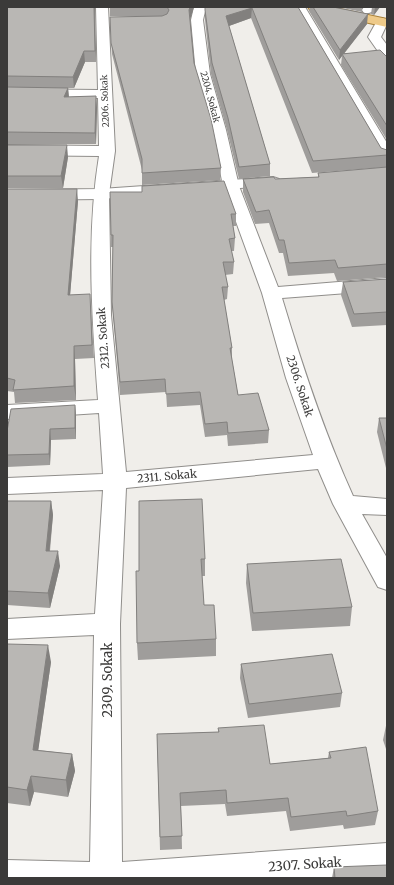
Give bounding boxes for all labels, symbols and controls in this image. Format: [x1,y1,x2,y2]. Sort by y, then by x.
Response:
street label: 2204. Sokak [198,70,223,124]
street label: 2206. Sokak [98,74,111,128]
street label: 2312. Sokak [94,307,112,369]
street label: 2306. Sokak [283,353,317,419]
street label: 2311. Sokak [137,466,197,486]
street label: 2309. Sokak [99,642,116,717]
street label: 2307. Sokak [268,853,343,876]

